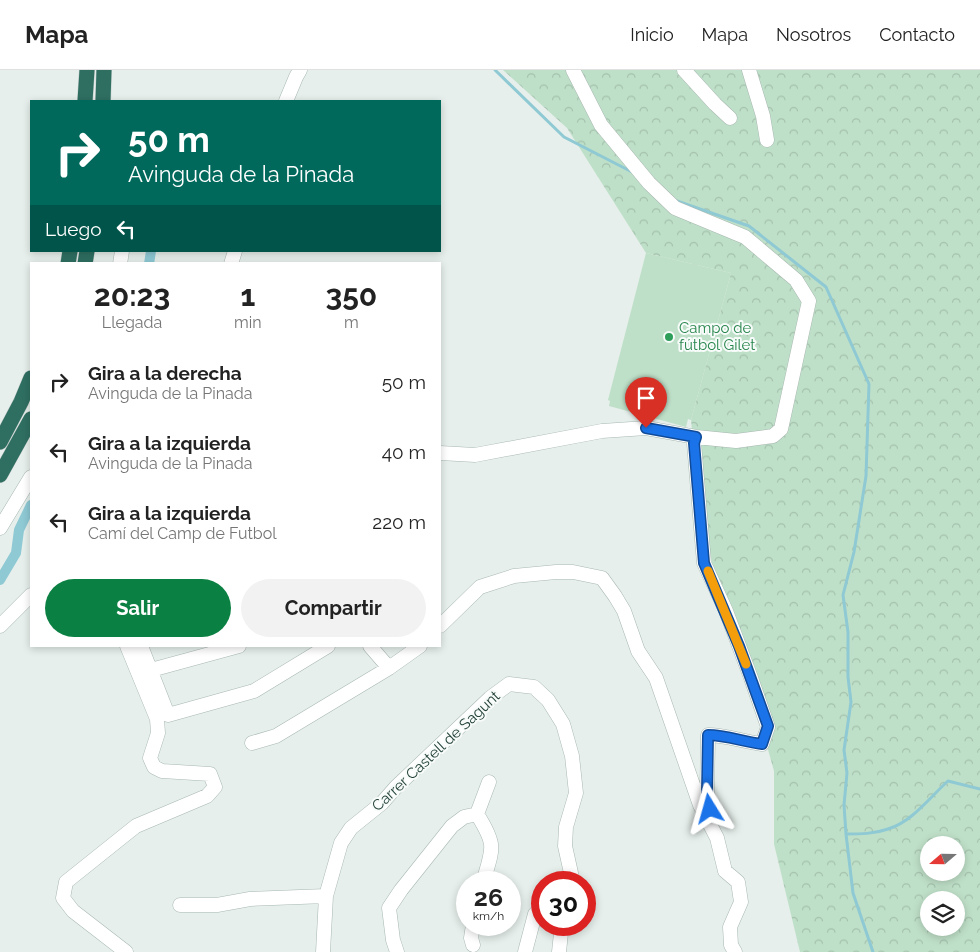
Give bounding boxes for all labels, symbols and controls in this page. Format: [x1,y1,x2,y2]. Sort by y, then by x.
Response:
text: Mapa [25,20,88,49]
text: Inicio [630,24,674,45]
text: Mapa [702,24,748,45]
text: Nosotros [776,24,851,45]
text: Contacto [879,24,955,45]
text: 50 m [128,119,210,160]
icon: right [45,120,110,185]
text: Avinguda de la Pinada [128,161,354,187]
icon: left [112,215,140,243]
text: Luego [45,218,102,240]
text: 20:23 [94,278,170,313]
text: 1 [240,278,255,313]
text: 350 [325,278,377,313]
text: Llegada [102,313,162,332]
text: min [234,313,262,332]
text: m [344,313,359,332]
place label: Campo de fútbol Gilet [679,319,755,354]
marker: Campo de fútbol Gilet [663,331,675,343]
text: Gira a la derecha [88,362,242,384]
icon: right [45,368,73,396]
text: 50 m [382,371,426,393]
pin [625,377,667,428]
text: Avinguda de la Pinada [88,384,253,403]
icon: arrive [632,384,660,412]
text: Gira a la izquierda [88,432,251,454]
icon: left [45,438,73,466]
text: 40 m [382,441,426,463]
text: Avinguda de la Pinada [88,454,253,473]
text: Gira a la izquierda [88,502,251,524]
icon: left [45,508,73,536]
text: 220 m [372,511,426,533]
text: Camí del Camp de Futbol [88,524,277,543]
button: Salir [45,579,231,637]
button: Compartir [241,579,426,637]
street label: Carrer Castell de Sagunt [368,687,504,815]
position arrow [683,782,735,834]
north arrow [920,836,965,881]
map controls [920,836,965,936]
speed limit sign: 30 [531,871,596,936]
text: 26 [474,882,503,912]
button: layers [920,891,965,936]
text: km/h [473,909,504,923]

